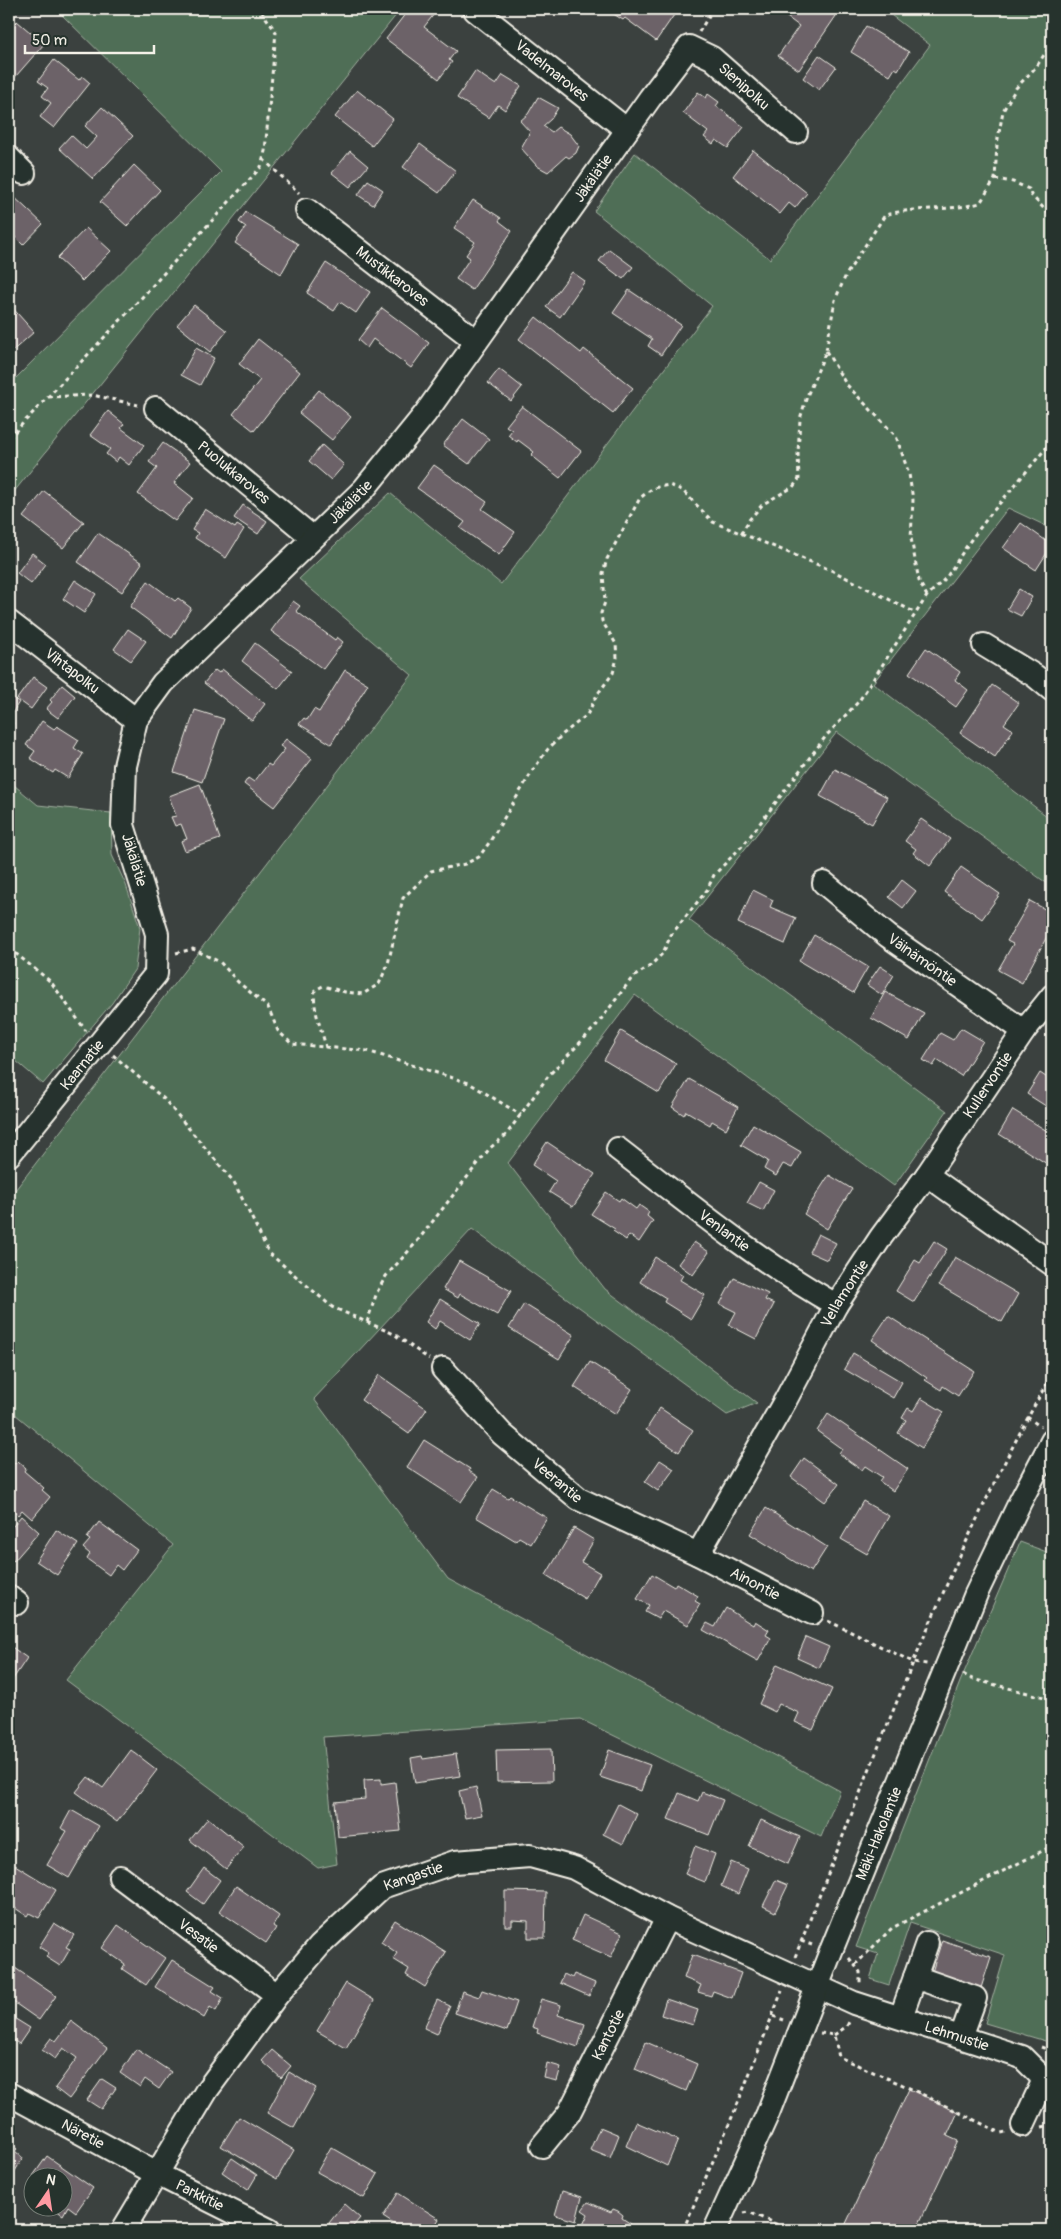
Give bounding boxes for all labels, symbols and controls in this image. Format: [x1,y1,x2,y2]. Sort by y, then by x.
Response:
scale bar [25,22,154,54]
text: 50 m [32,31,67,50]
street label: Vadelmaroves [511,36,593,106]
street label: Sienipolku [715,59,774,114]
street label: Jäkälätie [569,150,617,206]
street label: Mustikkaroves [352,242,433,311]
street label: Puolukkaroves [194,437,274,508]
street label: Jäkälätie [324,476,377,528]
street label: Vihtapolku [41,644,104,698]
street label: Jäkälätie [117,831,151,889]
street label: Väinämöntie [884,929,961,991]
street label: Kaarnatie [56,1035,109,1094]
street label: Kullervontie [959,1048,1017,1122]
street label: Venlantie [695,1205,754,1256]
street label: Vellamontie [816,1256,873,1331]
street label: Veerantie [528,1454,587,1508]
street label: Ainontie [727,1563,784,1605]
street label: Mäki-Hakolantie [851,1784,906,1883]
street label: Kangastie [381,1857,446,1895]
street label: Vesatie [174,1915,223,1958]
street label: Kantotie [588,2006,629,2063]
street label: Lehmustie [922,2017,992,2055]
street label: Näretie [58,2115,108,2153]
north arrow [22,2166,72,2216]
text: N [44,2170,57,2189]
street label: Parkkitie [173,2175,227,2216]

